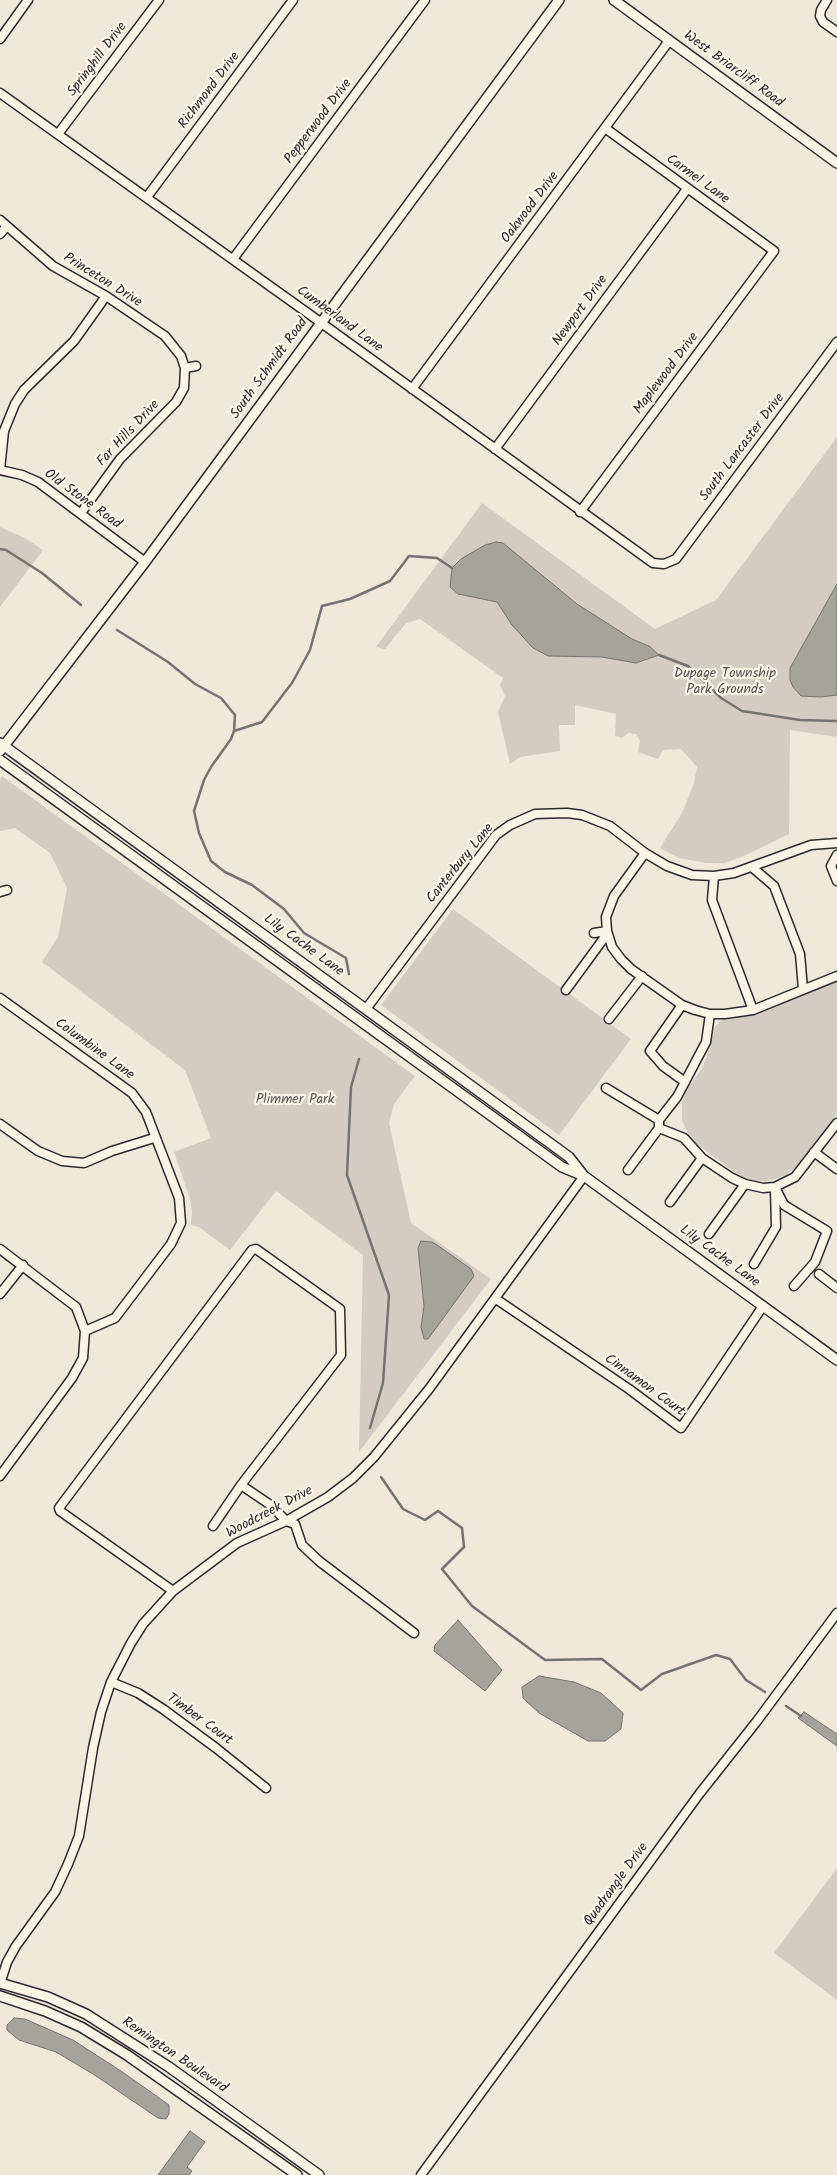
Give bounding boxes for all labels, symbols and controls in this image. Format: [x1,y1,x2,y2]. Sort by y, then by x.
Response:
street label: Springhill Drive [65,20,131,100]
street label: West Briarcliff Road [680,28,786,112]
street label: Richmond Drive [176,49,244,133]
street label: Pepperwood Drive [282,76,356,168]
street label: Carmel Lane [662,151,732,209]
street label: Oakwood Drive [499,169,563,247]
street label: Princeton Drive [60,250,144,312]
street label: Newport Drive [550,272,612,350]
street label: Cumberland Lane [293,283,385,357]
street label: South Schmidt Road [228,315,312,423]
street label: Maplewood Drive [631,330,703,418]
street label: South Lancaster Drive [697,391,789,505]
street label: Far Hills Drive [94,397,164,471]
street label: Old Stone Road [40,466,124,534]
park label: Dupage Township Park Grounds [674,667,776,700]
street label: Canterbury Lane [424,821,498,907]
street label: Lily Cache Lane [260,911,346,981]
street label: Columbine Lane [51,1016,137,1084]
park label: Plimmer Park [256,1093,334,1109]
street label: Lily Cache Lane [676,1222,762,1292]
street label: Cinnamon Court [601,1351,687,1421]
street label: Woodcreek Drive [224,1483,316,1543]
street label: Timber Court [163,1690,235,1750]
street label: Quadrangle Drive [581,1840,653,1930]
street label: Remington Boulevard [118,2014,230,2098]

